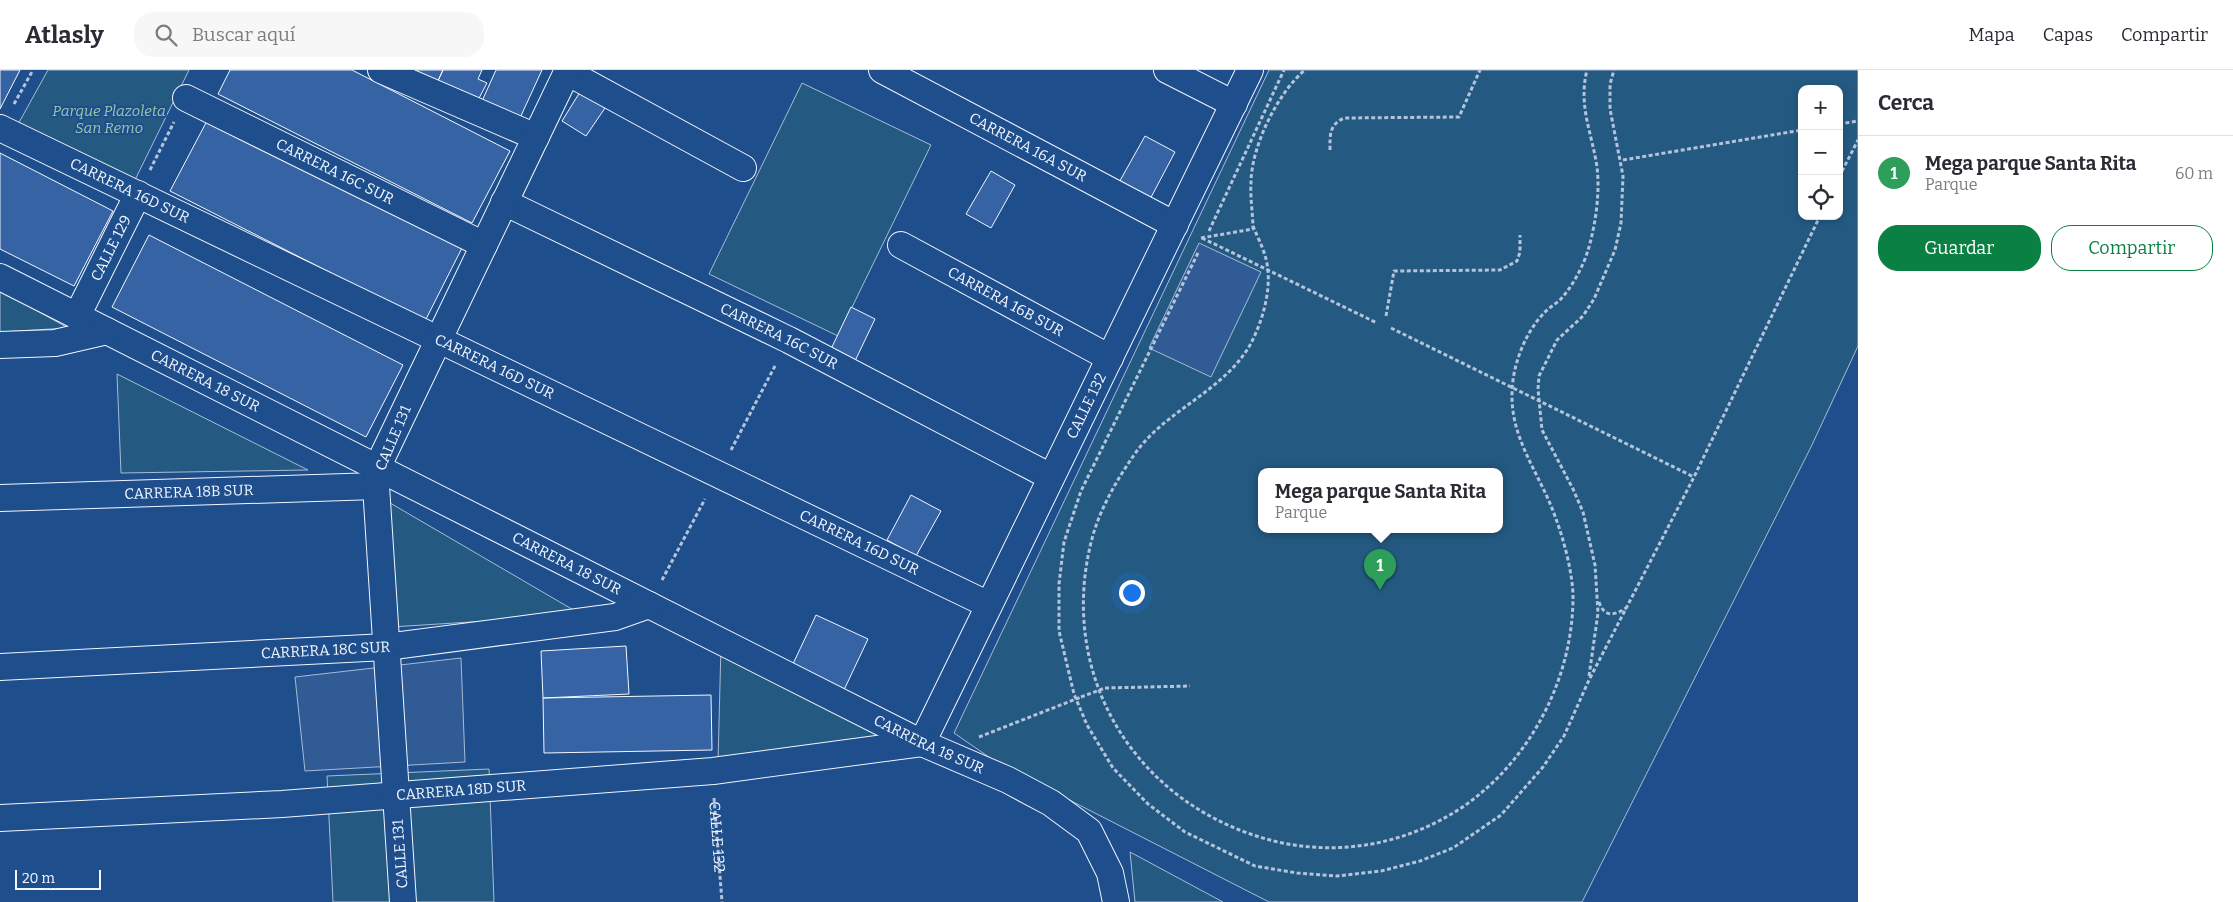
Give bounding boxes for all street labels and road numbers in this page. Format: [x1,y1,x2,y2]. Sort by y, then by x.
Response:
street label: CARRERA 16A SUR [966,109,1090,186]
street label: CARRERA 16C SUR [273,135,397,208]
street label: CARRERA 16D SUR [67,154,192,227]
street label: CALLE 129 [87,212,135,284]
street label: CARRERA 16B SUR [945,263,1067,340]
street label: CARRERA 16C SUR [717,299,841,373]
street label: CARRERA 16D SUR [432,330,557,403]
street label: CARRERA 18 SUR [148,346,263,416]
street label: CALLE 132 [1063,370,1110,442]
street label: CALLE 131 [371,403,415,473]
street label: CARRERA 18B SUR [124,481,254,503]
street label: CARRERA 16D SUR [797,506,922,579]
street label: CARRERA 18 SUR [509,528,624,599]
street label: CARRERA 18C SUR [261,638,391,662]
street label: CARRERA 18 SUR [871,711,987,778]
street label: CARRERA 18D SUR [396,776,527,804]
street label: CALLE 132 [705,801,729,873]
street label: CALLE 131 [389,819,411,889]

